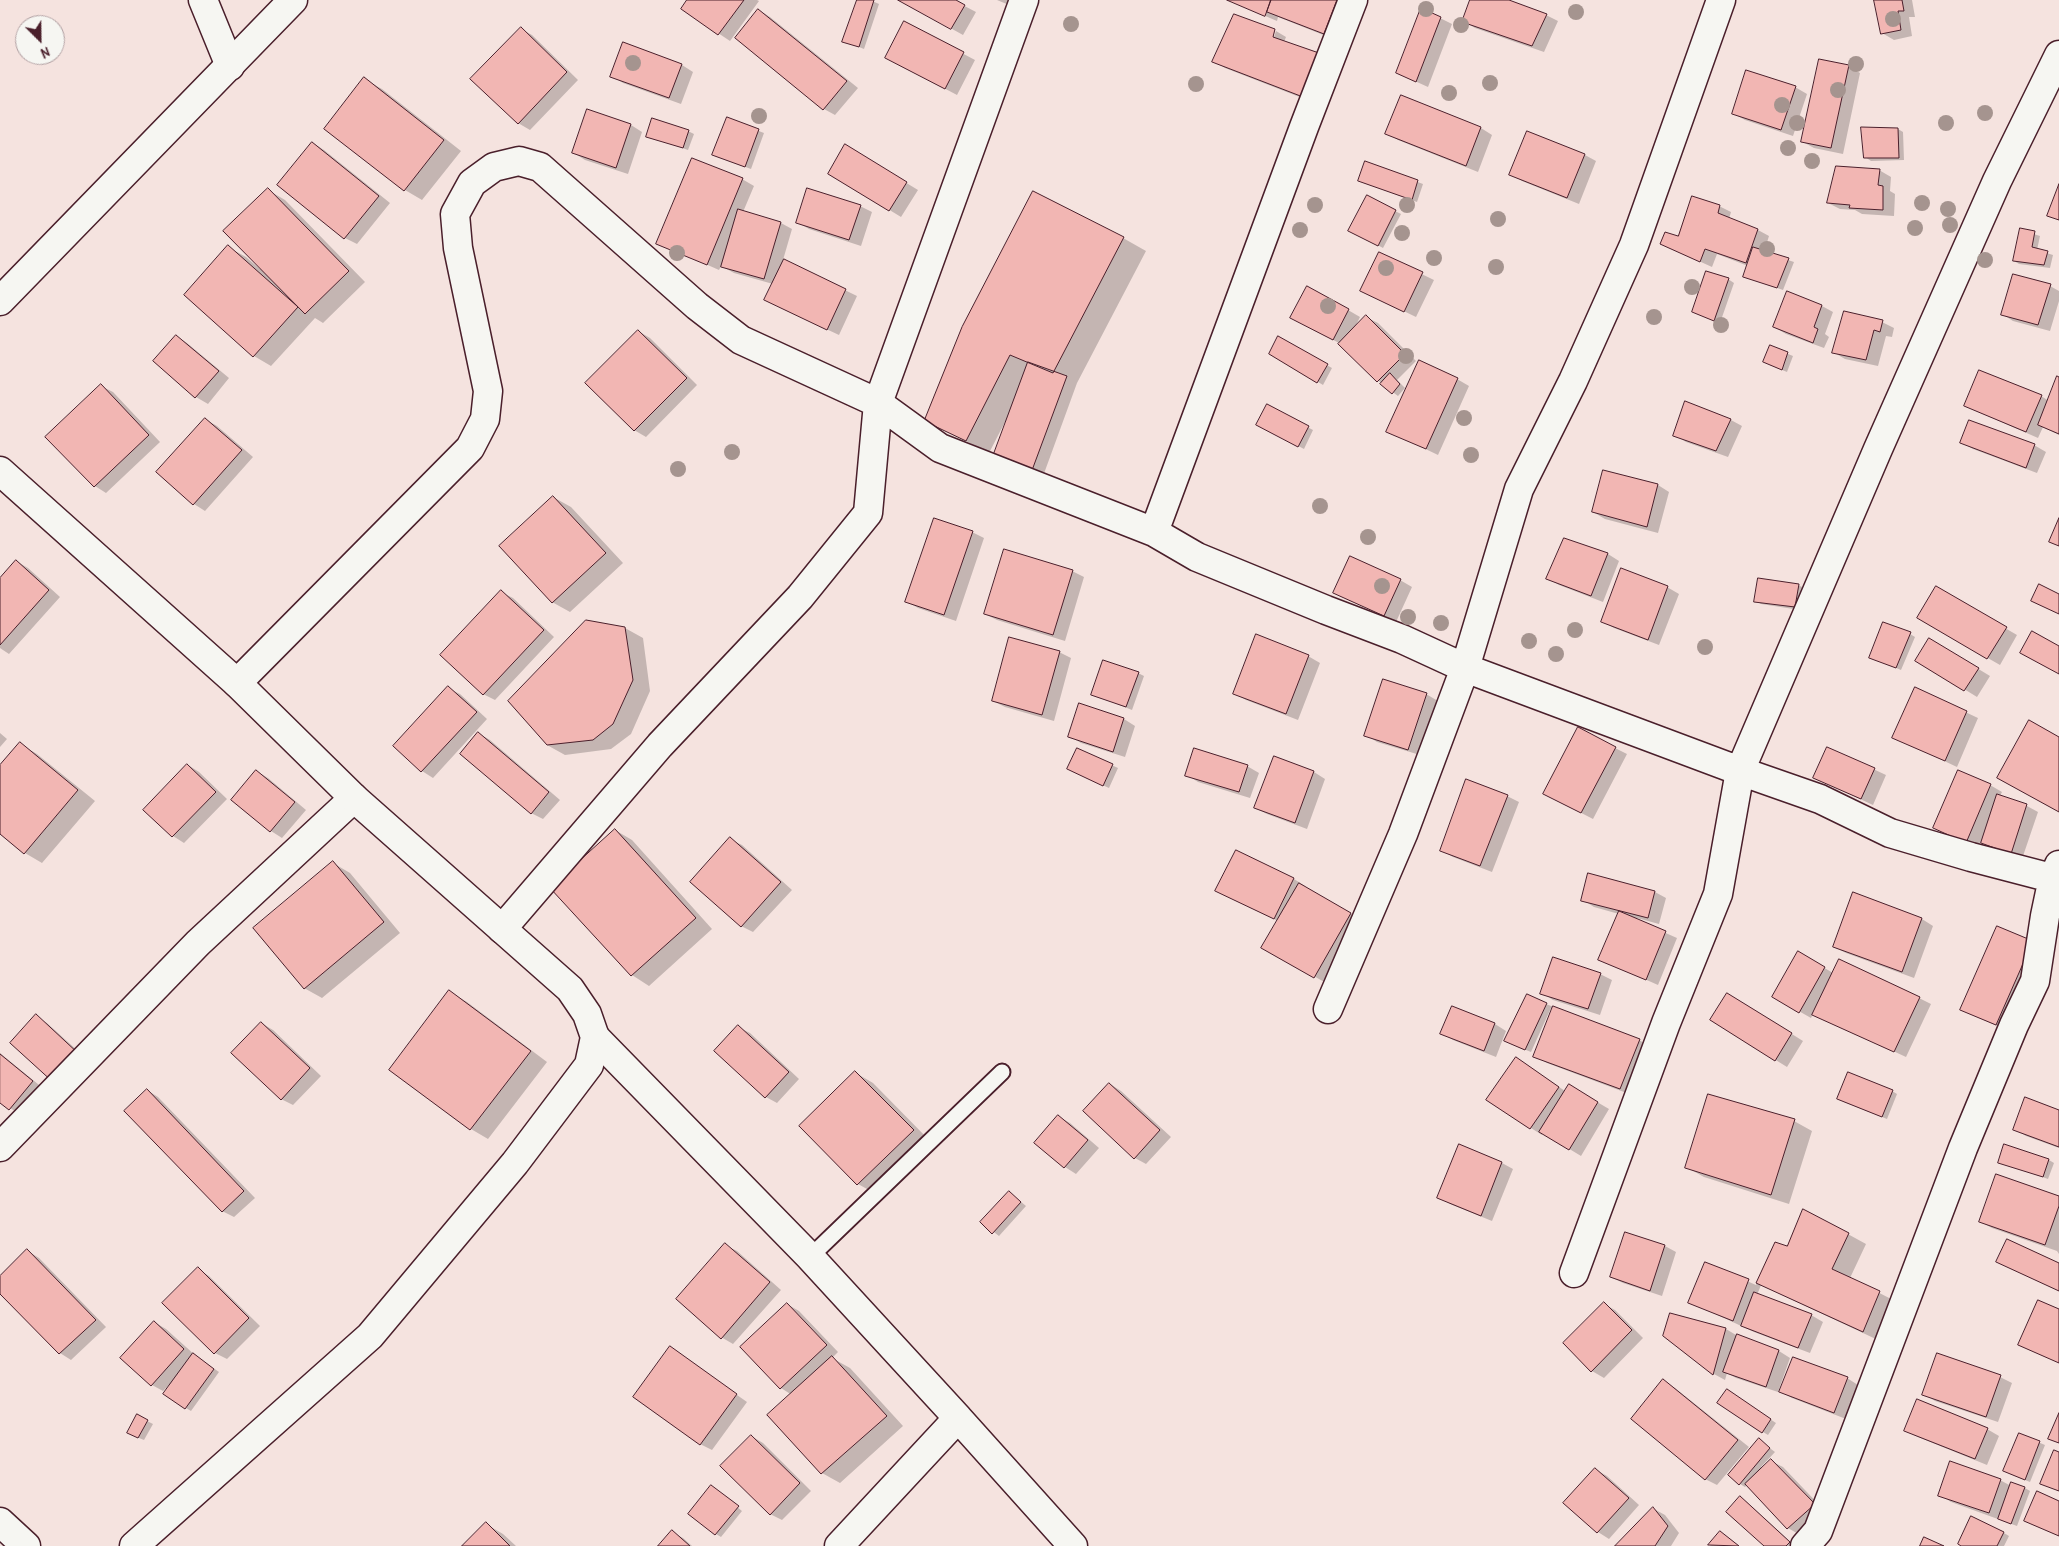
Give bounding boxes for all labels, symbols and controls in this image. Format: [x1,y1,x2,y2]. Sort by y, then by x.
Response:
north arrow [15,15,65,65]
text: N [39,43,53,64]

